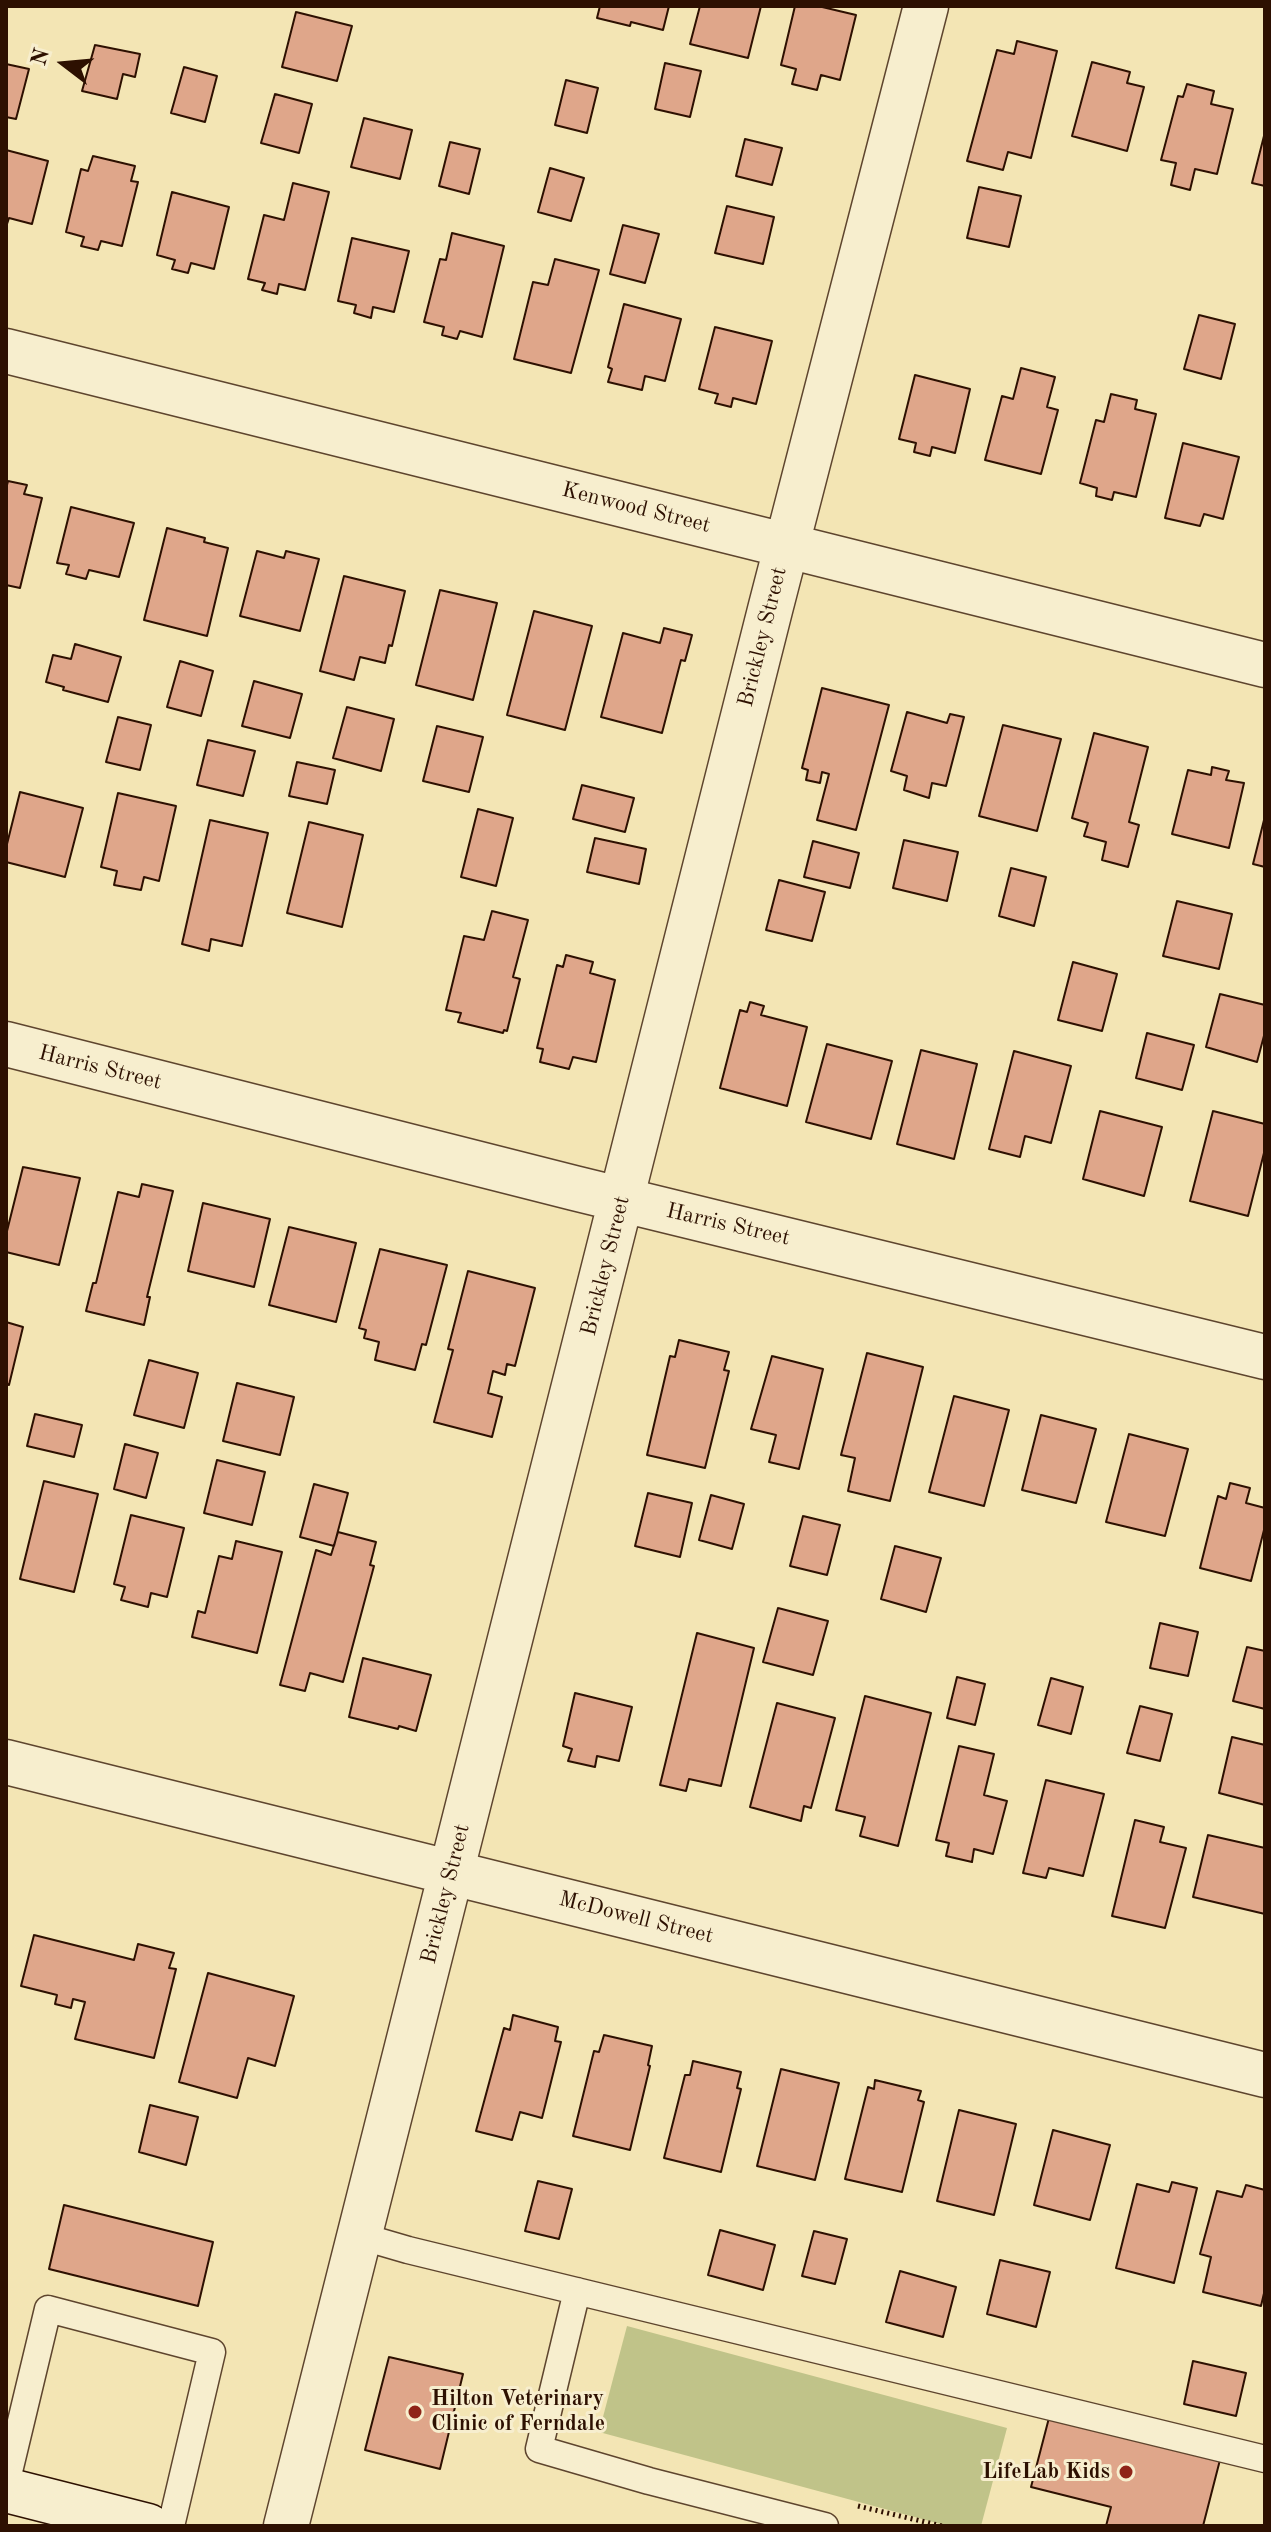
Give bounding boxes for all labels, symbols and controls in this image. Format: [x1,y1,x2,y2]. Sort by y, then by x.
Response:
north arrow [24,24,104,104]
text: N [28,46,54,68]
street label: Kenwood Street [559,477,713,539]
street label: Brickley Street [733,564,793,710]
street label: Harris Street [36,1040,164,1096]
street label: Brickley Street [576,1193,636,1339]
street label: Harris Street [664,1198,792,1252]
street label: Brickley Street [416,1821,476,1967]
street label: McDowell Street [556,1886,716,1950]
place label: Hilton Veterinary Clinic of Ferndale [431,2386,605,2438]
marker: Hilton Veterinary Clinic of Ferndale [406,2403,424,2421]
place label: LifeLab Kids [982,2459,1110,2485]
marker: LifeLab Kids [1117,2463,1135,2481]

